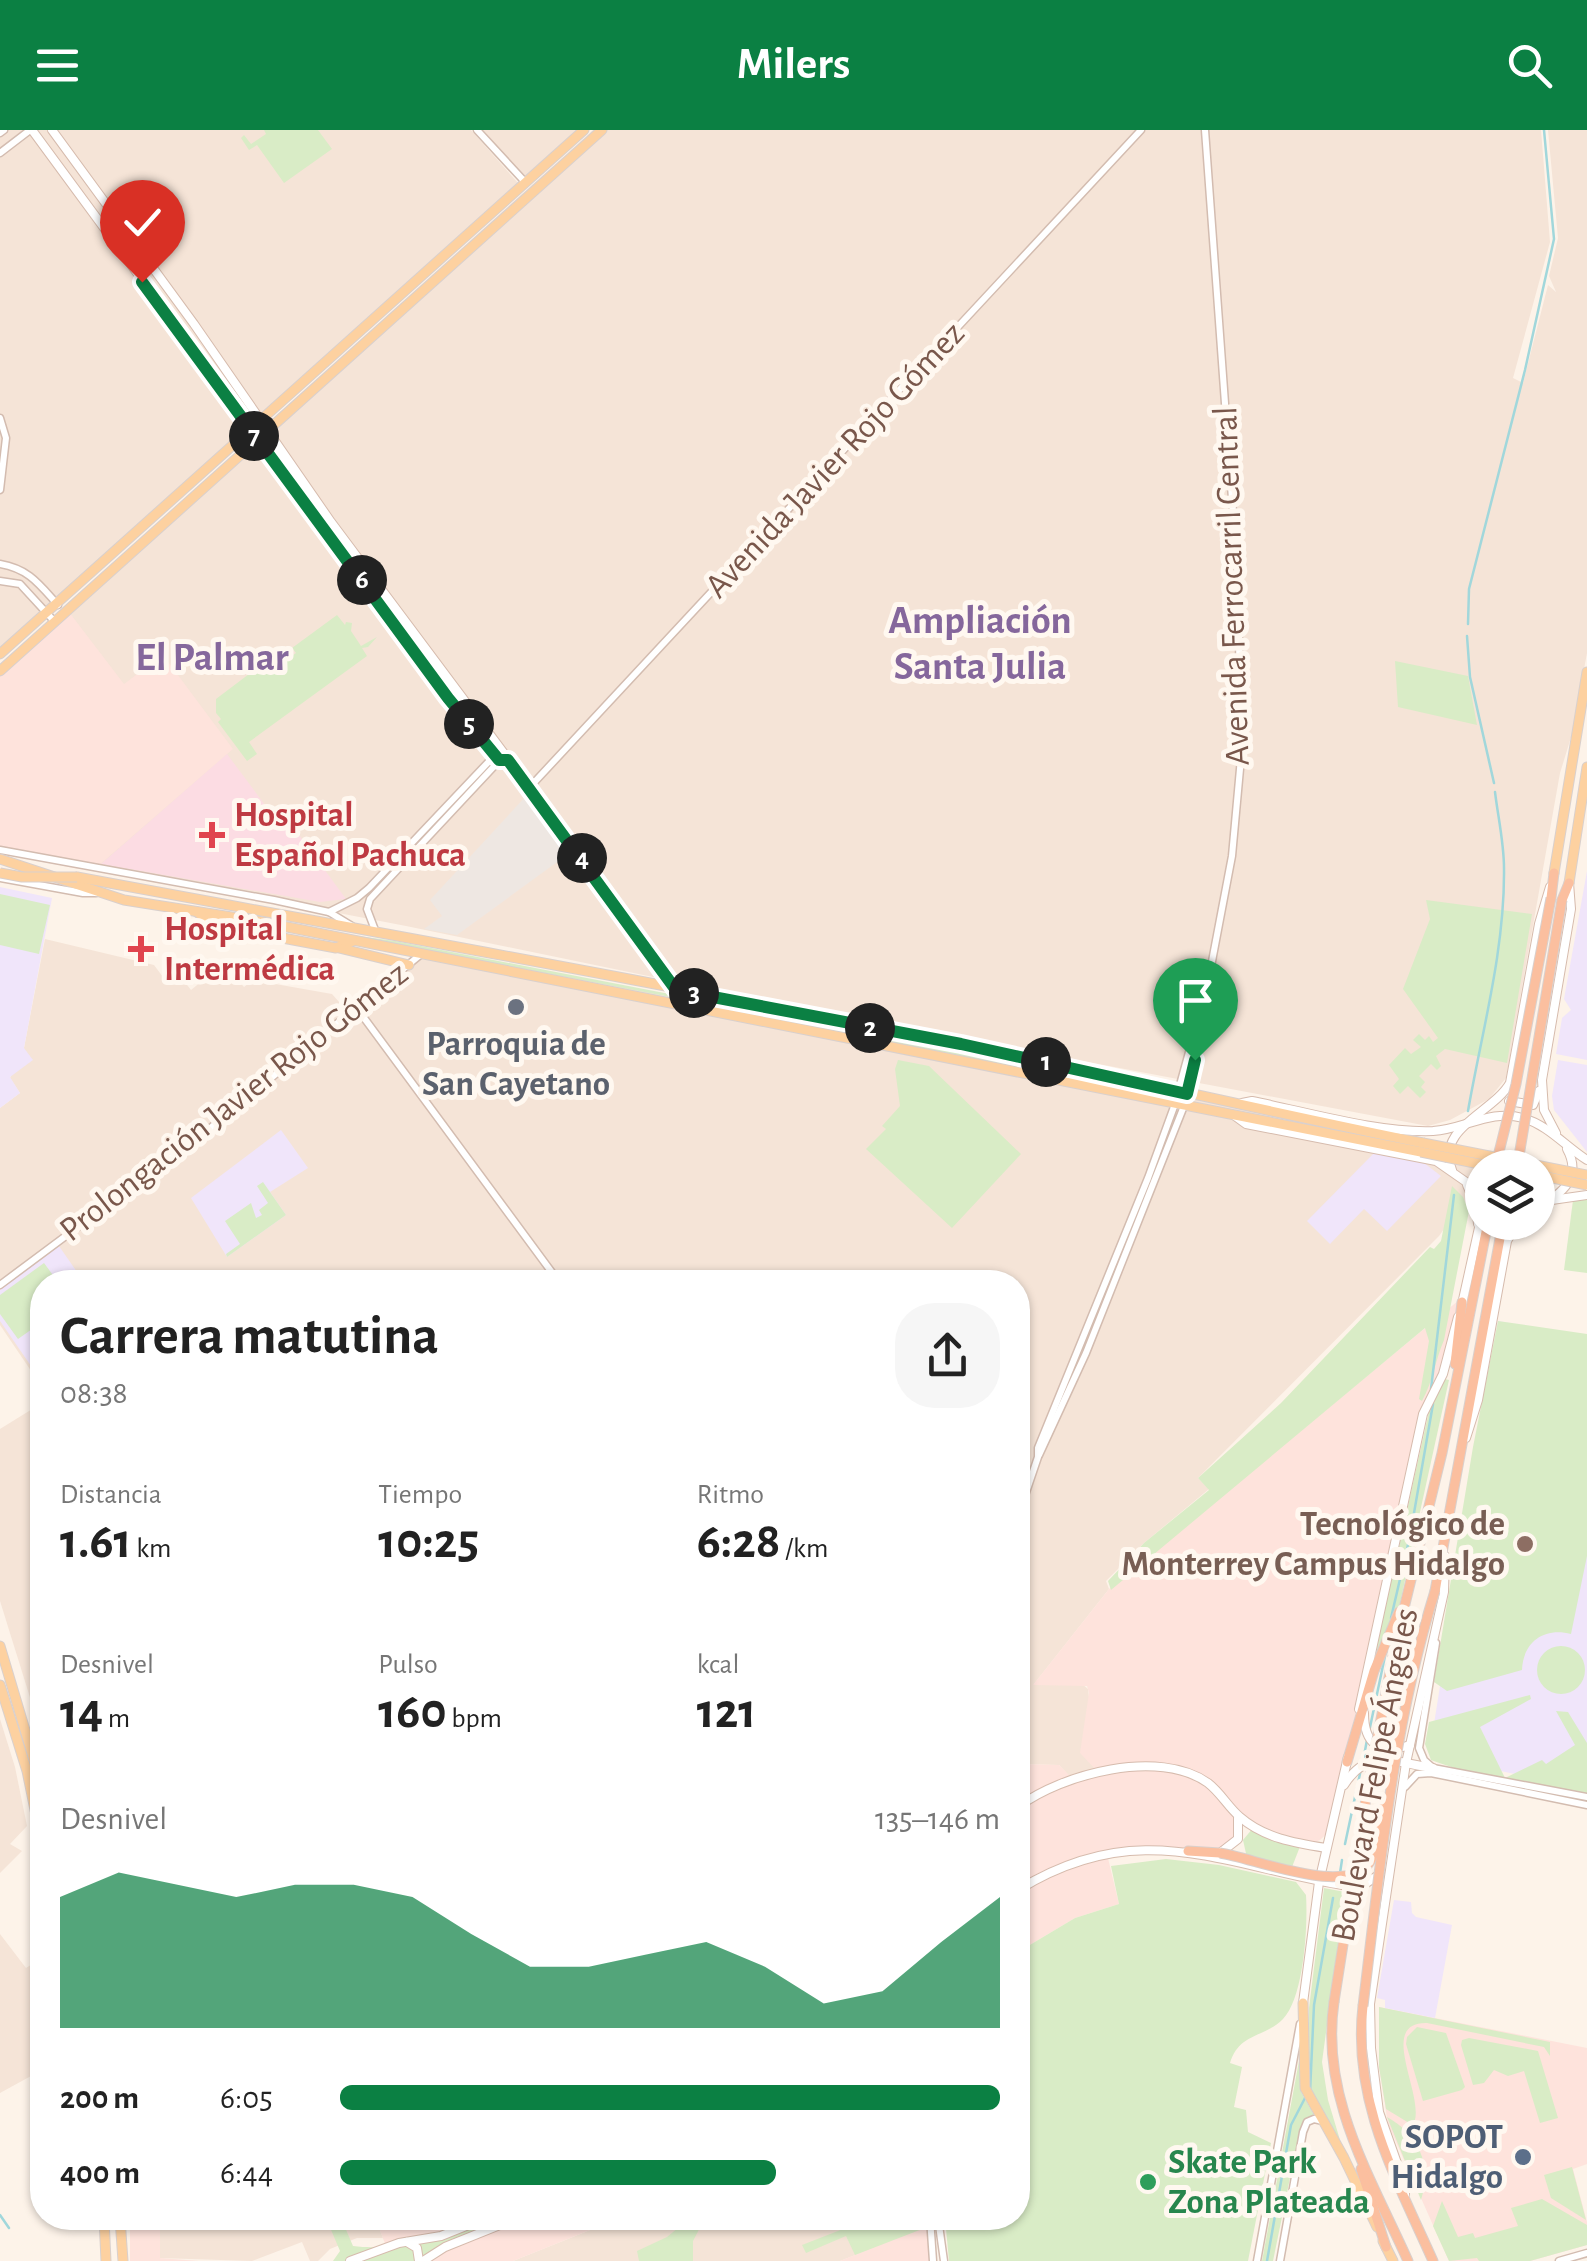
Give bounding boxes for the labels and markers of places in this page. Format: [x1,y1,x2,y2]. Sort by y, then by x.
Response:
pin [100,180,185,283]
pin: 7 [229,411,279,461]
pin: 6 [337,555,387,605]
pin: 5 [444,699,494,749]
place label: Hospital Español Pachuca [234,798,466,873]
marker: Hospital Español Pachuca [199,822,225,848]
pin: 4 [557,833,607,883]
place label: Hospital Intermédica [164,912,335,987]
marker: Hospital Intermédica [128,936,154,962]
pin [1153,958,1238,1061]
pin: 3 [669,968,719,1018]
marker: Parroquia de San Cayetano [505,996,527,1018]
pin: 2 [845,1003,895,1053]
place label: Parroquia de San Cayetano [422,1027,610,1102]
pin: 1 [1021,1037,1071,1087]
place label: Tecnológico de Monterrey Campus Hidalgo [1121,1507,1505,1582]
marker: Tecnológico de Monterrey Campus Hidalgo [1514,1533,1536,1555]
place label: SOPOT Hidalgo [1390,2120,1503,2195]
place label: Skate Park Zona Plateada [1168,2145,1370,2220]
marker: SOPOT Hidalgo [1512,2146,1534,2168]
marker: Skate Park Zona Plateada [1137,2171,1159,2193]

